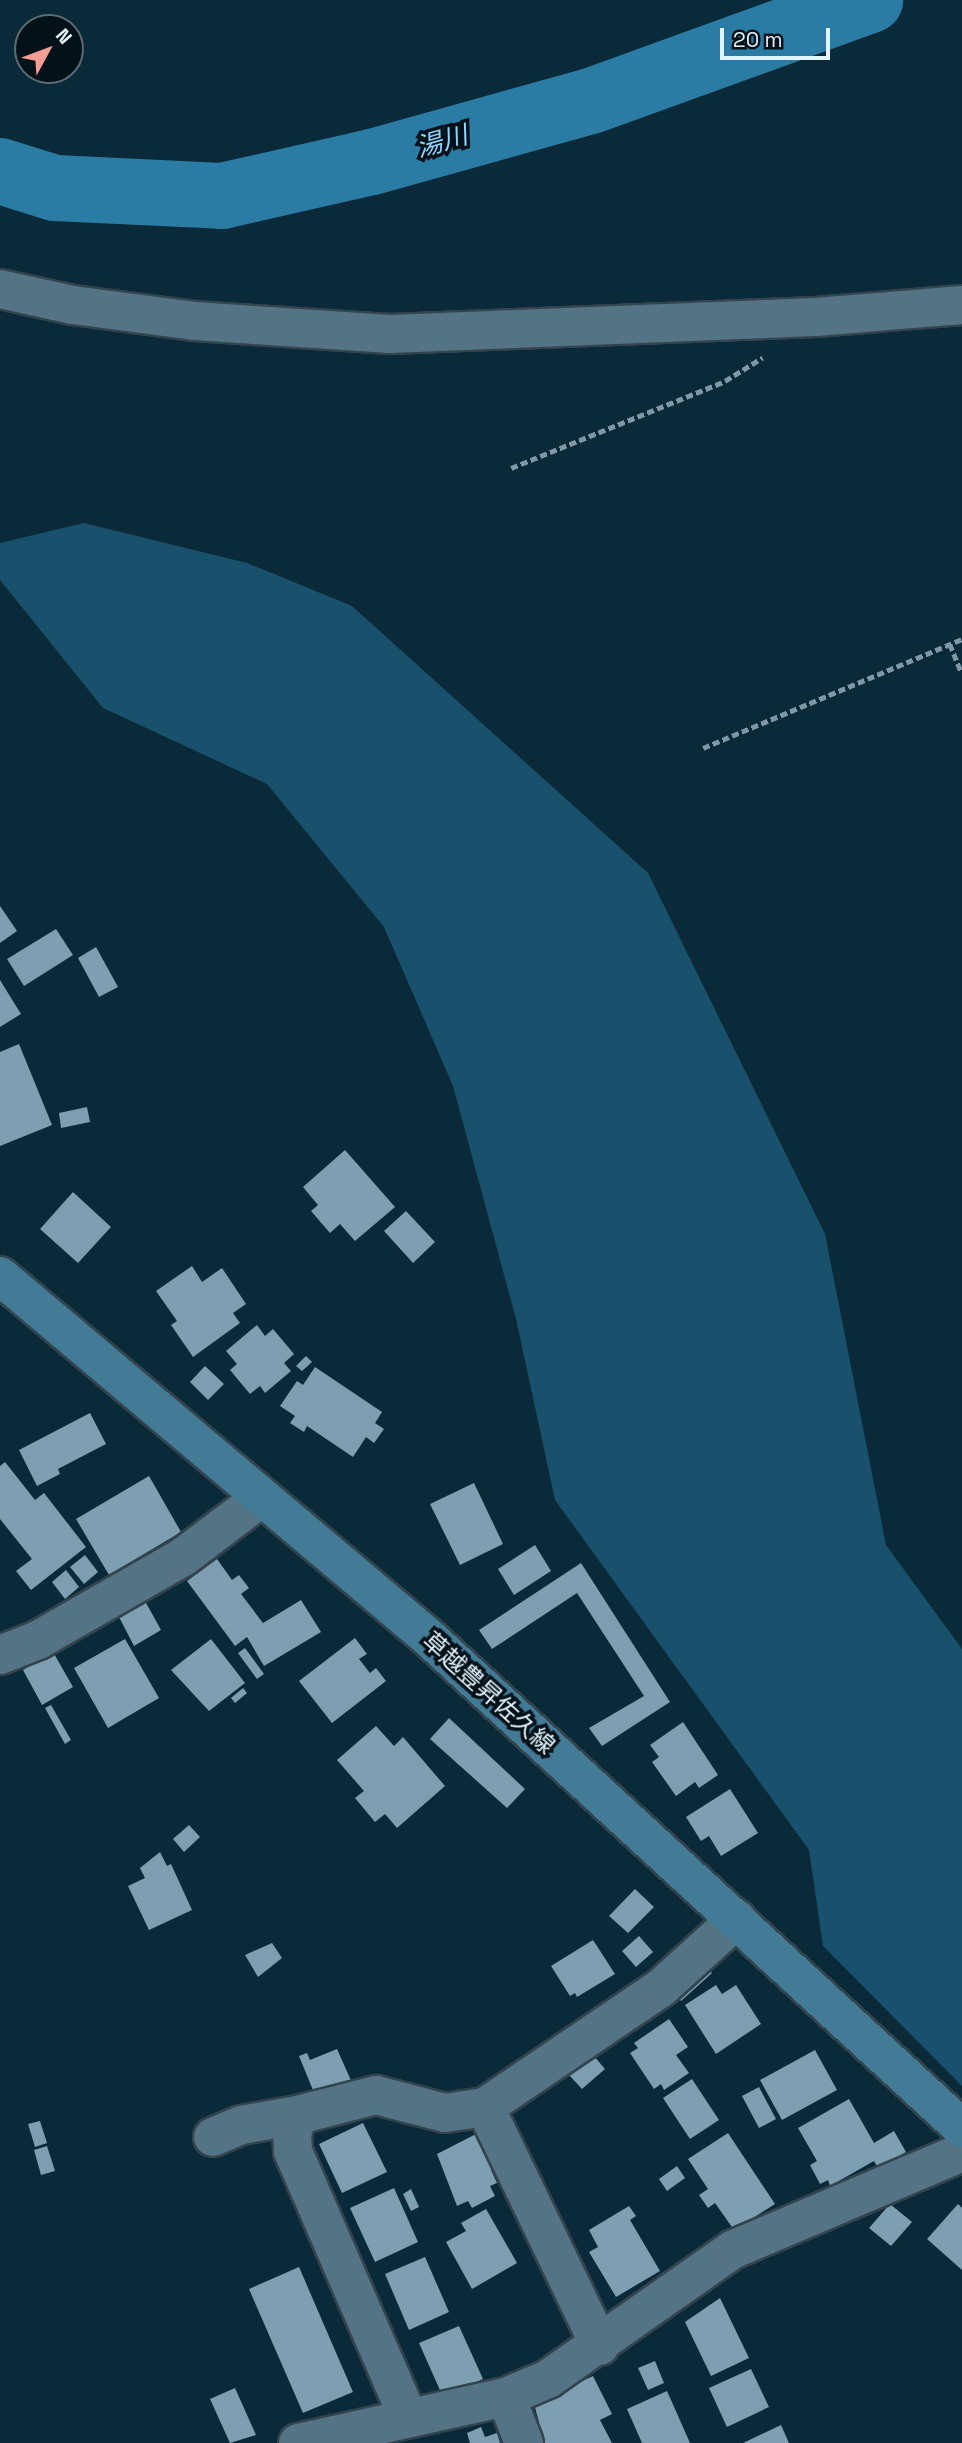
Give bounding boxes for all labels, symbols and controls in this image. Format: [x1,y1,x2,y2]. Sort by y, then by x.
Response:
north arrow [14,14,84,84]
scale bar [724,14,834,58]
text: N [50,23,77,49]
text: 20 m [733,26,783,53]
water label: 湯川 [413,120,471,164]
street label: 草越豊昇佐久線 [417,1626,561,1760]

